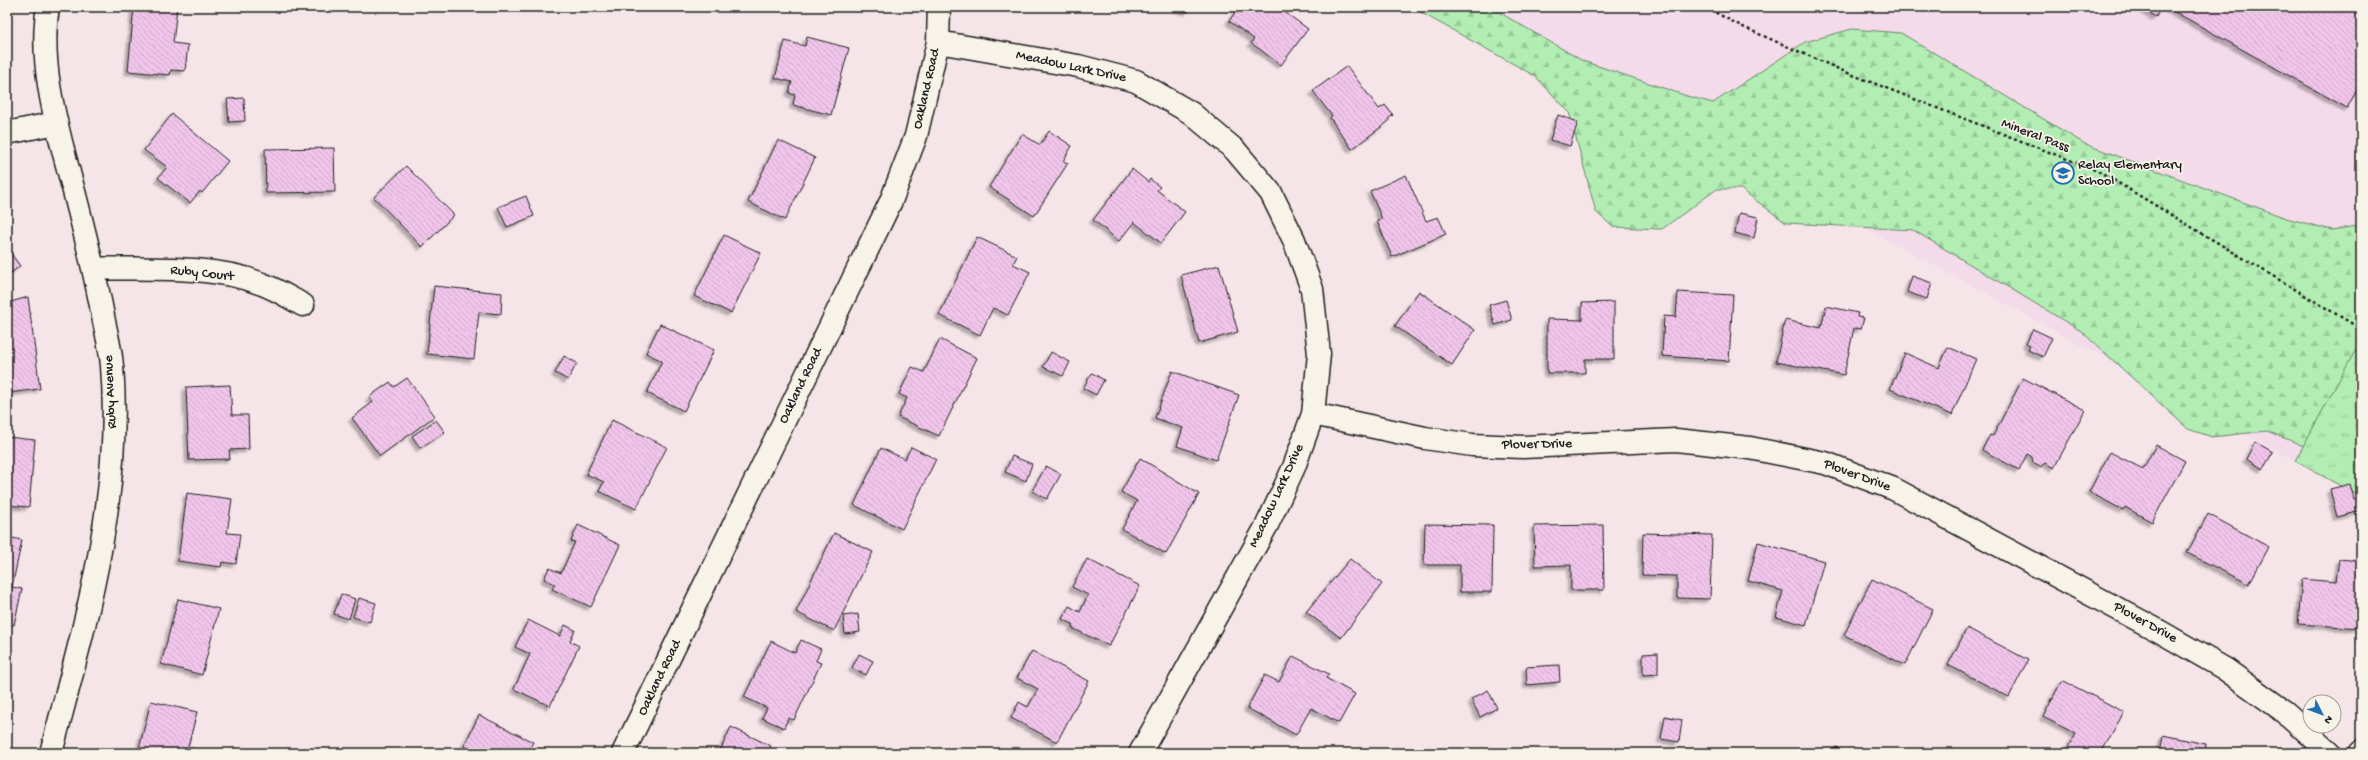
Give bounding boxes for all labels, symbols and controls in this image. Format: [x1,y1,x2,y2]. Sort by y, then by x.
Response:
street label: Oakland Road [909,45,945,131]
street label: Meadow Lark Drive [1014,47,1128,87]
street label: Mineral Pass [1999,115,2072,157]
place label: Relay Elementary School [2078,157,2182,190]
school or university icon: Relay Elementary School [2050,160,2076,186]
street label: Ruby Court [169,262,236,286]
street label: Oakland Road [775,344,827,427]
street label: Ruby Avenue [101,354,121,429]
street label: Plover Drive [1501,436,1573,454]
street label: Meadow Lark Drive [1246,441,1309,550]
street label: Plover Drive [1820,456,1894,496]
street label: Plover Drive [2109,598,2181,648]
street label: Oakland Road [634,636,686,719]
north arrow [2302,694,2342,734]
text: N [2321,713,2335,726]

